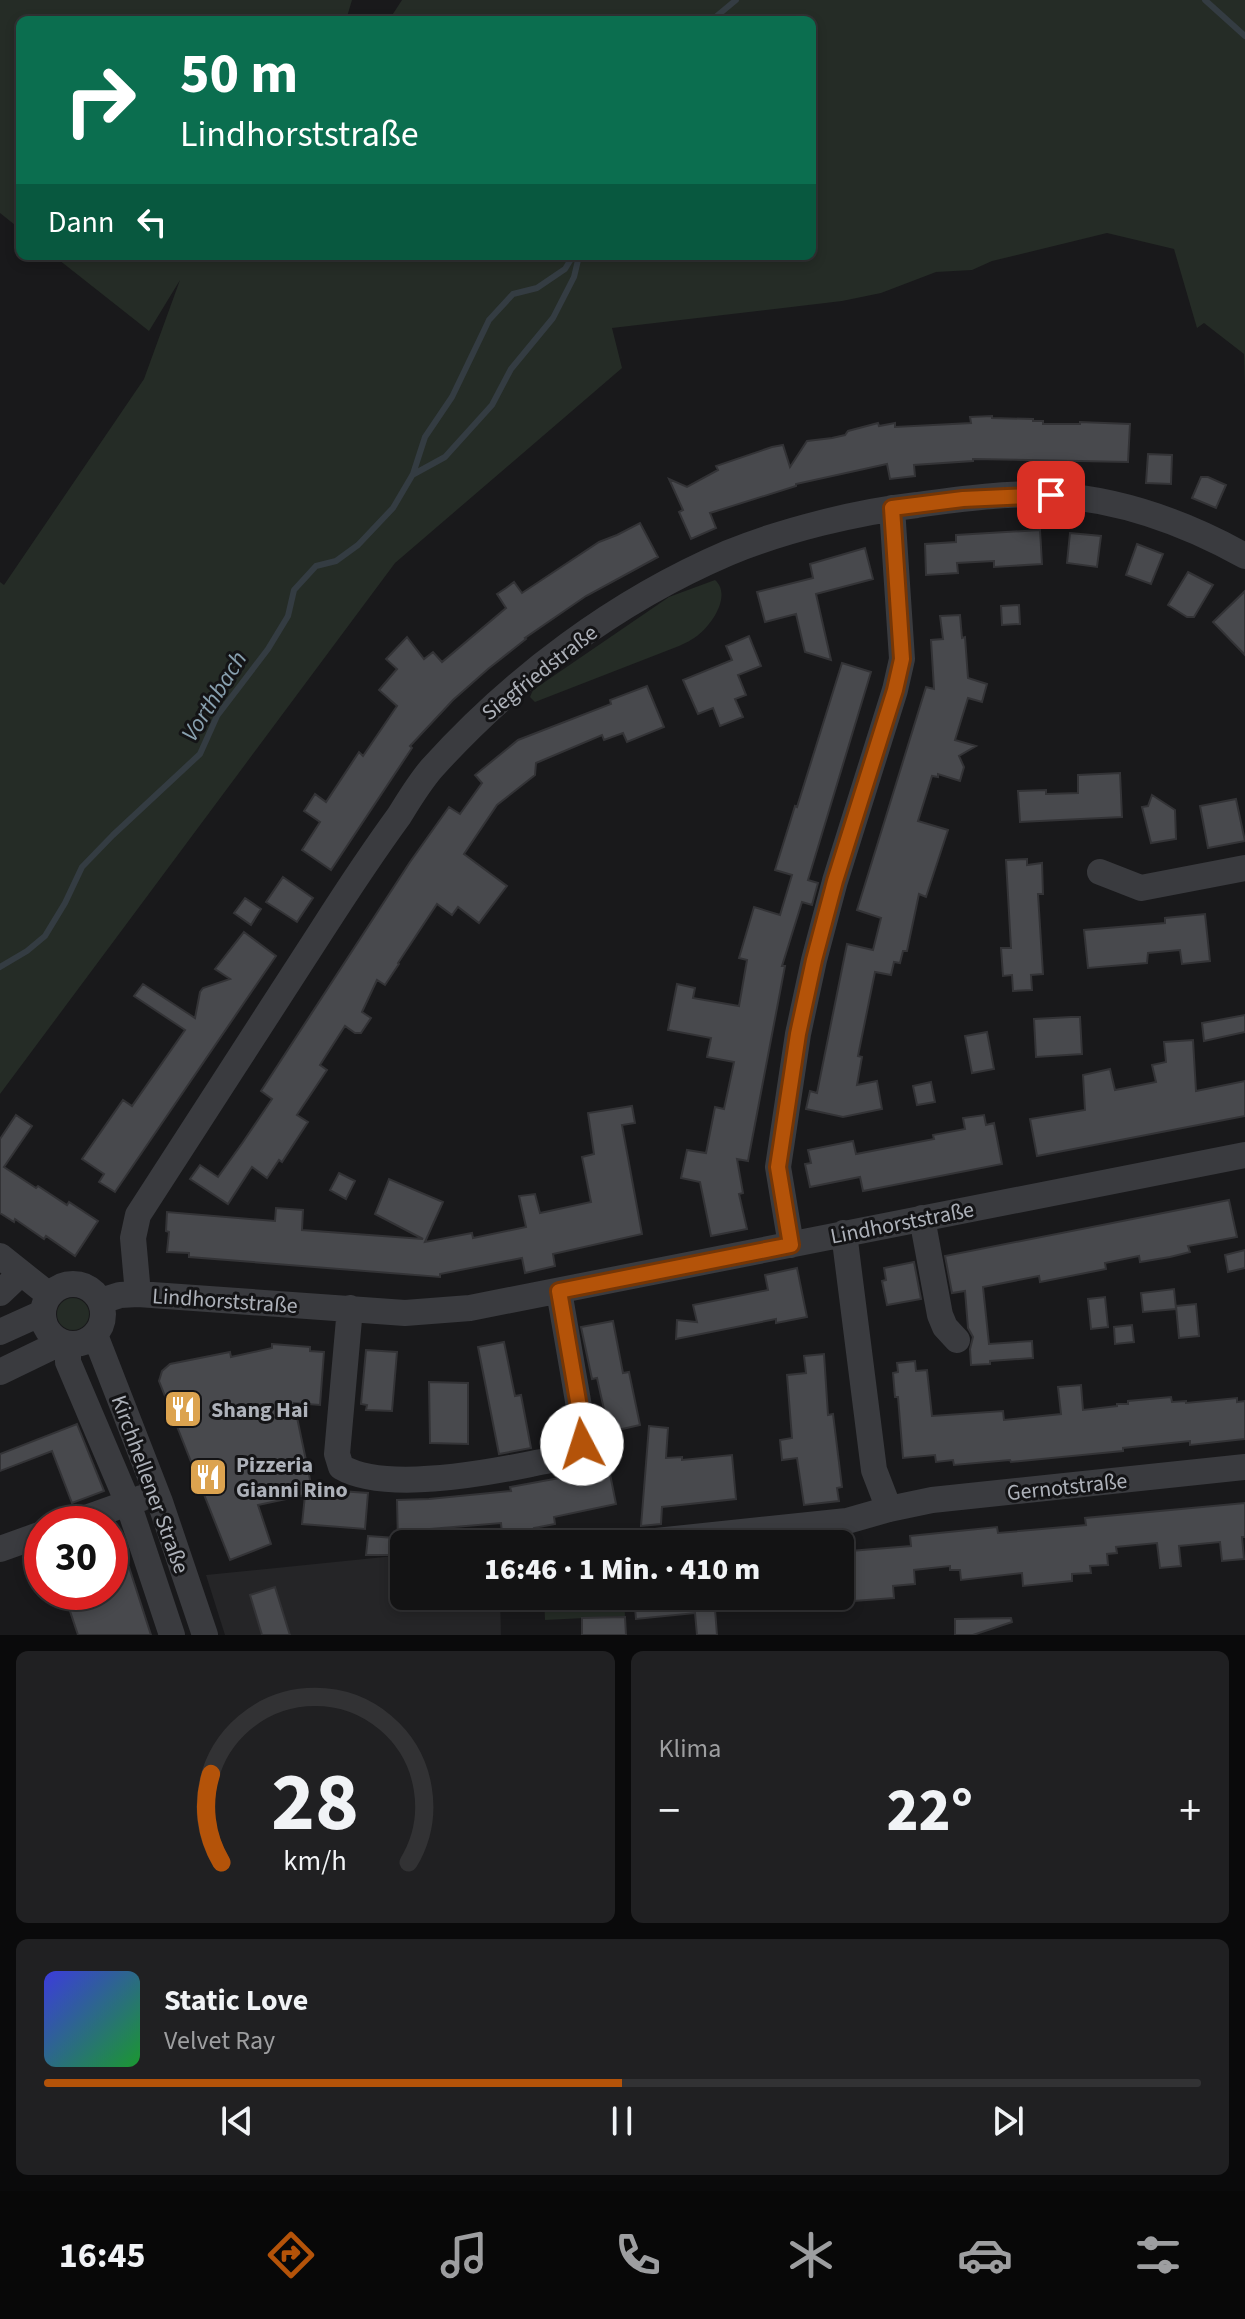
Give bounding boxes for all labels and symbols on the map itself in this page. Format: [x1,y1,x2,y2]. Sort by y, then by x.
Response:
pin [1017,461,1085,529]
street label: Siegfriedstraße [475,617,605,728]
water label: Vorthbach [173,644,256,748]
street label: Lindhorststraße [828,1193,977,1253]
street label: Lindhorststraße [151,1280,299,1322]
restaurant icon: Shang Hai [162,1388,204,1430]
street label: Kirchhellener Straße [103,1391,197,1578]
place label: Shang Hai [211,1394,309,1426]
position arrow [540,1402,624,1486]
place label: Pizzeria Gianni Rino [236,1449,348,1506]
restaurant icon: Pizzeria Gianni Rino [187,1456,229,1498]
street label: Gernotstraße [1005,1465,1129,1509]
speed limit sign: 30 [24,1506,128,1610]

